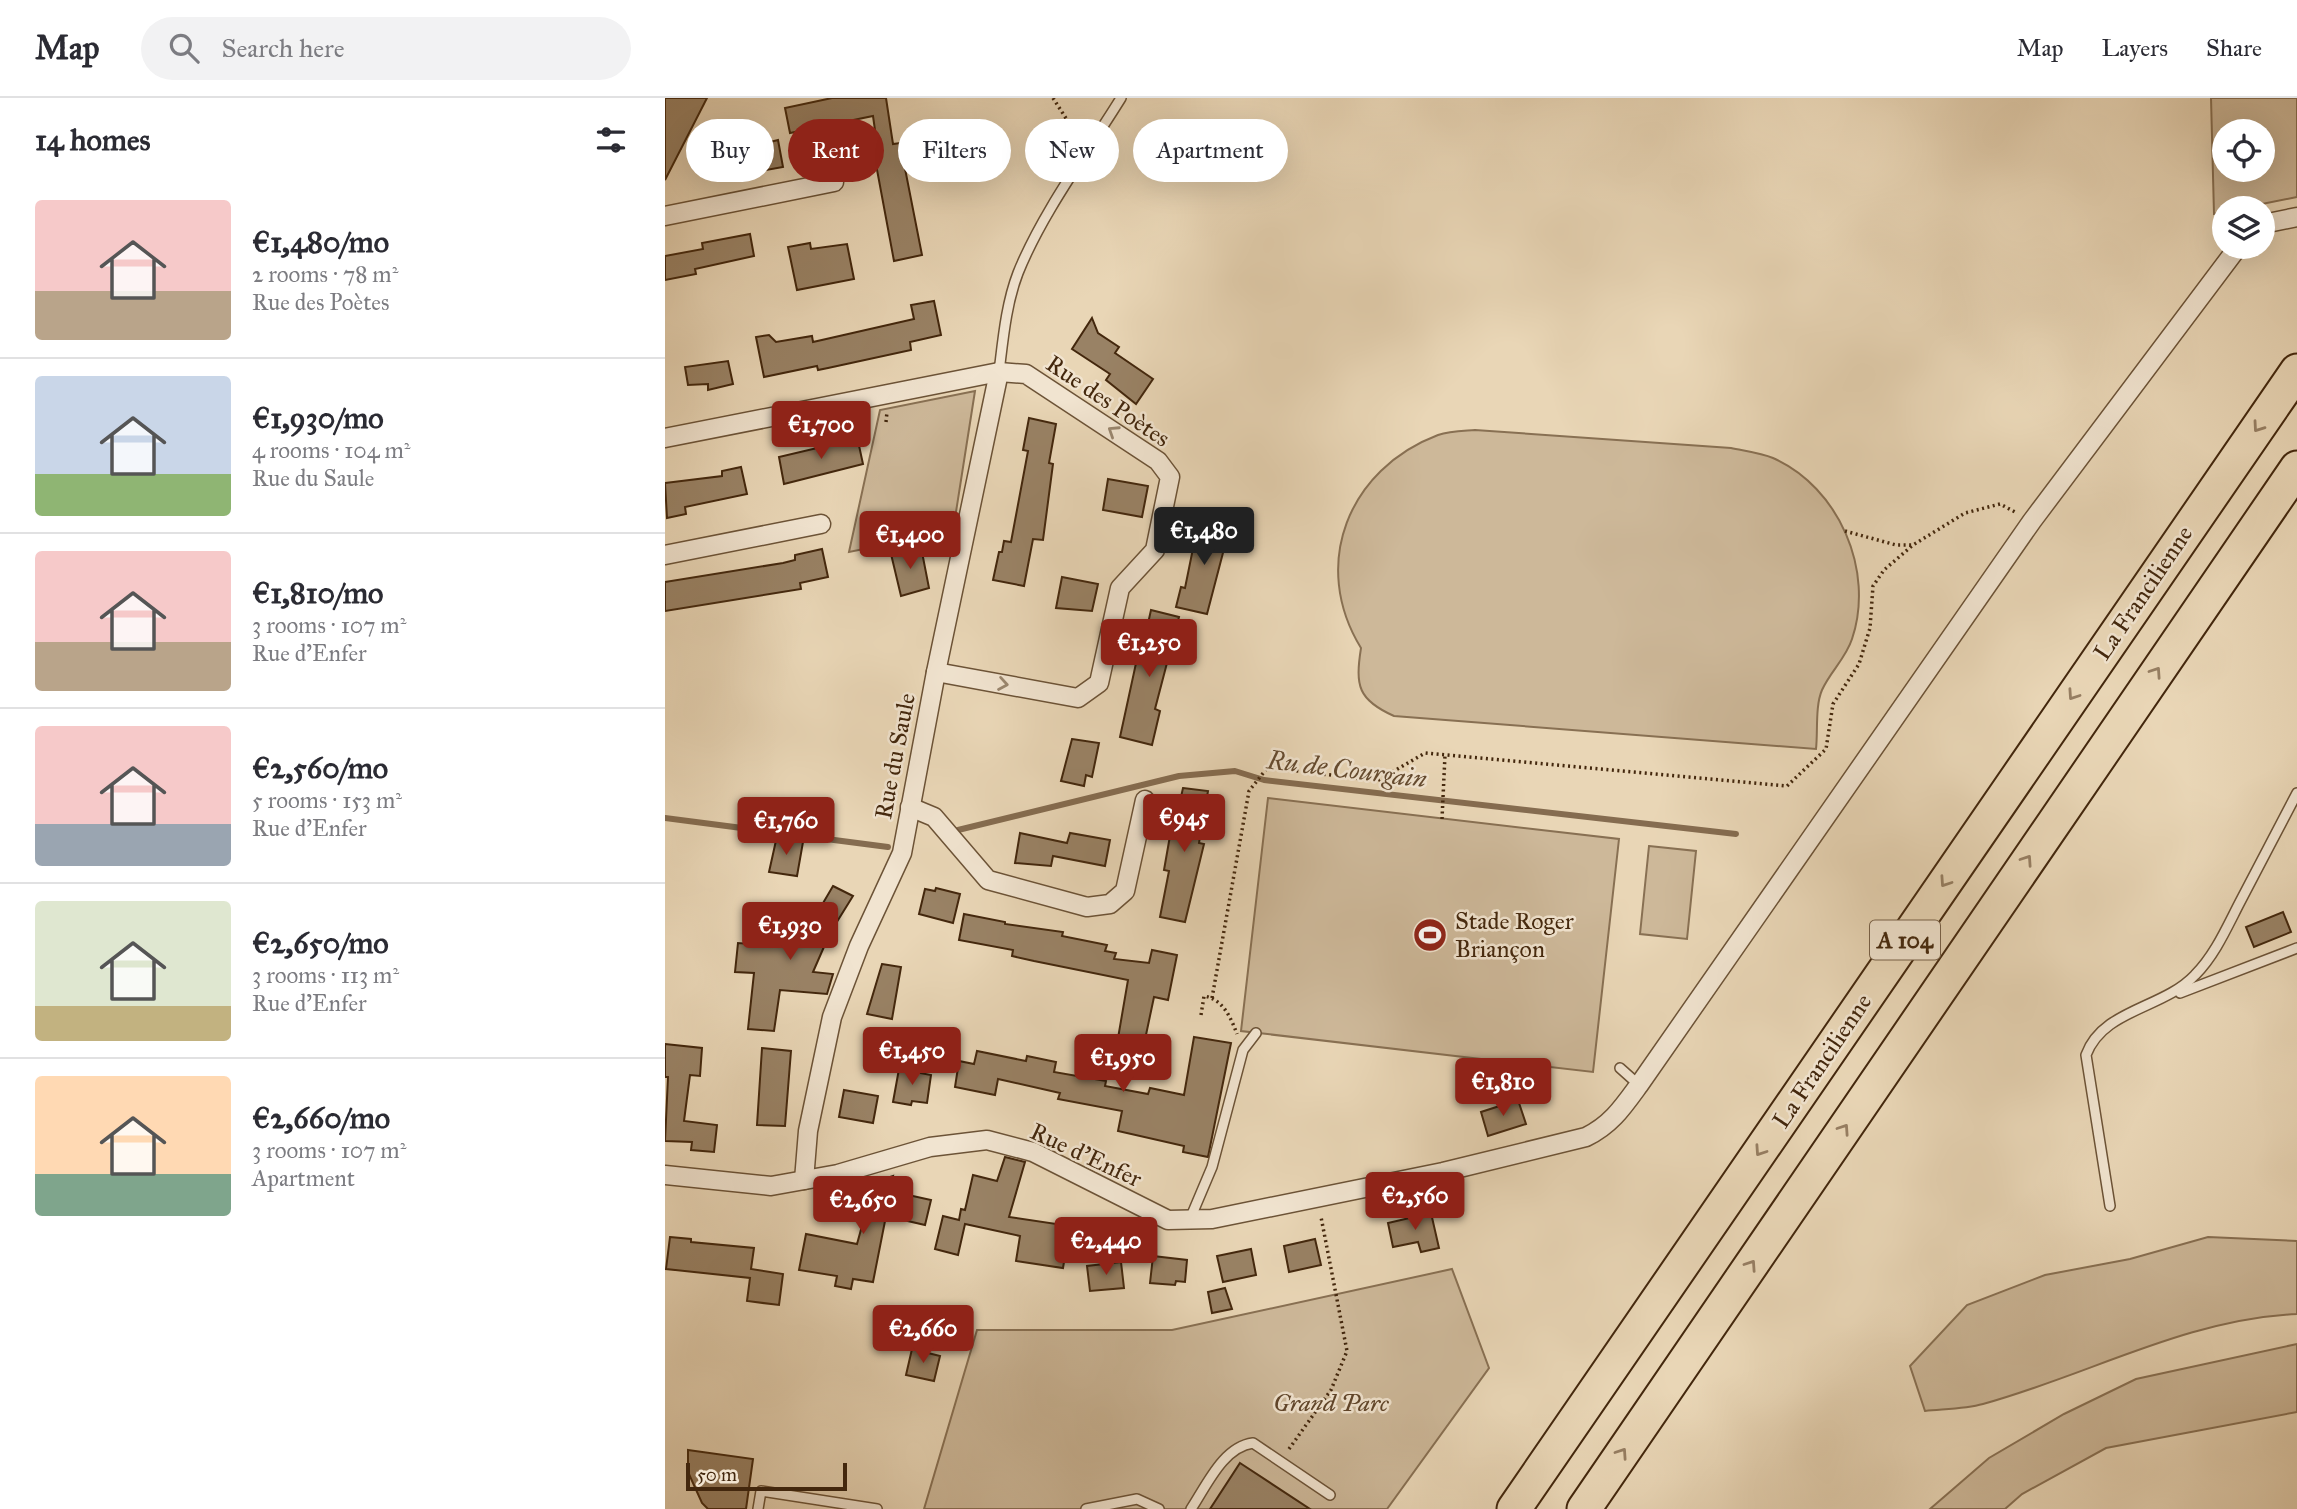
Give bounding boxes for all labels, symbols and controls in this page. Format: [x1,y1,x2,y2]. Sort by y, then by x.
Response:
search box [141,17,631,80]
text: Map [35,28,99,68]
icon: search [165,29,203,67]
text: Search here [221,32,345,64]
text: Map [2017,33,2064,63]
text: Layers [2102,33,2168,63]
text: Share [2206,33,2262,63]
chip: Buy [686,119,774,182]
chip: Rent [788,119,884,182]
chip: Filters [898,119,1011,182]
chip: New [1025,119,1119,182]
chip: Apartment [1133,119,1288,182]
map controls [2212,119,2275,259]
button: locate [2212,119,2275,182]
icon: filters [592,121,630,159]
text: 14 homes [35,122,150,158]
button: layers [2212,196,2275,259]
text: €1,480/mo [252,224,389,260]
icon: home [91,228,175,312]
text: 2 rooms · 78 m² [252,260,398,288]
text: Rue des Poètes [252,288,389,316]
street label: Rue des Poètes [1040,349,1176,453]
text: €1,930/mo [252,400,384,436]
pin: €1,700 [764,402,878,461]
icon: home [91,404,175,488]
text: €1,700 [788,410,854,438]
one-way arrow [2254,419,2266,432]
one-way arrow [1108,427,1121,439]
text: 4 rooms · 104 m² [252,436,411,464]
text: Rue du Saule [252,464,374,492]
pin: €1,480 [1147,508,1261,567]
pin: €1,400 [853,512,967,571]
text: €1,480 [1170,516,1238,544]
text: €1,400 [876,520,945,548]
street label: La Francilienne [2087,520,2199,666]
text: €1,810/mo [252,575,383,611]
icon: home [91,579,175,663]
text: 3 rooms · 107 m² [252,611,406,639]
pin: €1,250 [1092,620,1206,679]
text: €1,250 [1117,628,1181,656]
text: Rue d'Enfer [252,639,367,667]
one-way arrow [2148,667,2160,680]
one-way arrow [997,676,1009,691]
one-way arrow [2069,687,2081,700]
street label: Rue du Saule [868,690,922,822]
water label: Ru de Courgain [1264,743,1429,795]
text: €2,560/mo [252,750,388,786]
icon: home [91,754,175,838]
text: 5 rooms · 153 m² [252,786,402,814]
pin: €945 [1143,794,1225,854]
pin: €1,760 [729,798,843,857]
text: €945 [1159,803,1209,831]
text: €1,760 [753,806,819,834]
text: Rue d'Enfer [252,814,367,842]
one-way arrow [2019,855,2031,868]
one-way arrow [1940,874,1953,887]
pin: €1,930 [733,902,847,962]
place label: Stade Roger Briançon [1455,906,1574,964]
text: €1,930 [758,911,822,939]
sports icon: Stade Roger Briançon [1411,916,1449,954]
road number: A 104 [1870,920,1940,960]
text: €2,650/mo [252,925,389,961]
icon: home [91,929,175,1013]
text: 3 rooms · 113 m² [252,961,399,989]
street label: La Francilienne [1766,988,1878,1134]
text: Rue d'Enfer [252,989,367,1017]
pin: €1,450 [855,1028,969,1087]
pin: €1,950 [1066,1034,1180,1094]
text: €1,450 [879,1036,945,1064]
text: €1,950 [1090,1043,1156,1071]
pin: €1,810 [1446,1058,1560,1118]
text: €1,810 [1471,1067,1535,1095]
text: €2,660/mo [252,1100,390,1136]
icon: home [91,1104,175,1188]
street label: Rue d'Enfer [1025,1116,1147,1194]
one-way arrow [1836,1124,1848,1137]
text: 3 rooms · 107 m² [252,1136,406,1164]
one-way arrow [1756,1143,1769,1156]
text: Apartment [252,1164,355,1192]
pin: €2,560 [1358,1172,1472,1232]
pin: €2,650 [806,1176,920,1236]
text: €2,560 [1381,1181,1449,1209]
text: €2,650 [829,1185,897,1213]
pin: €2,440 [1049,1218,1163,1277]
text: €2,440 [1070,1226,1142,1254]
one-way arrow [1743,1260,1755,1273]
pin: €2,660 [866,1306,980,1365]
text: €2,660 [889,1314,957,1342]
park label: Grand Parc [1273,1388,1390,1418]
one-way arrow [1614,1448,1627,1461]
scale bar [686,1460,847,1492]
text: 50 m [697,1463,737,1486]

